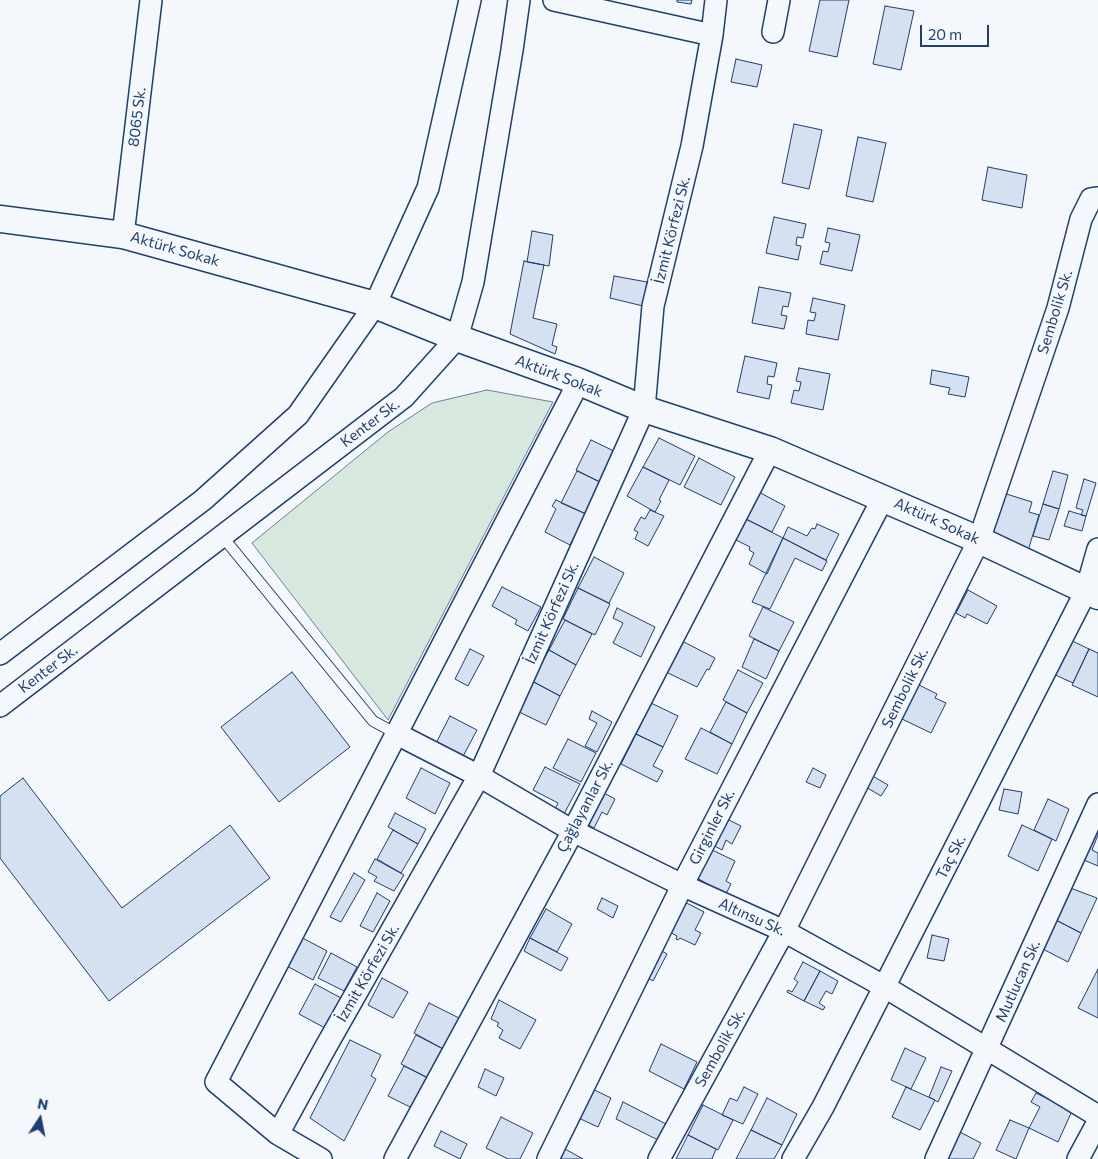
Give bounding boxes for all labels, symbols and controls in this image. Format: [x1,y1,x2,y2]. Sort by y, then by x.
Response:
scale bar [923,15,992,47]
text: 20 m [928,25,962,43]
street label: 8065 Sk. [124,86,150,148]
street label: İzmit Körfezi Sk. [650,174,694,286]
street label: Aktürk Sokak [128,228,222,270]
street label: Sembolik Sk. [1034,268,1076,356]
street label: Aktürk Sokak [513,351,605,401]
street label: Kenter Sk. [337,395,403,451]
street label: Aktürk Sokak [891,494,983,548]
street label: İzmit Körfezi Sk. [521,559,583,667]
street label: Kenter Sk. [15,641,81,697]
street label: Sembolik Sk. [878,645,932,731]
street label: Çağlayanlar Sk. [553,756,617,856]
street label: Girginler Sk. [685,786,739,868]
street label: Taç Sk. [932,832,970,882]
street label: Altınsu Sk. [716,894,788,940]
street label: İzmit Körfezi Sk. [333,921,403,1025]
street label: Mutlucan Sk. [992,937,1044,1025]
street label: Sembolik Sk. [691,1006,749,1090]
north arrow [15,1094,65,1144]
text: N [36,1094,50,1113]

